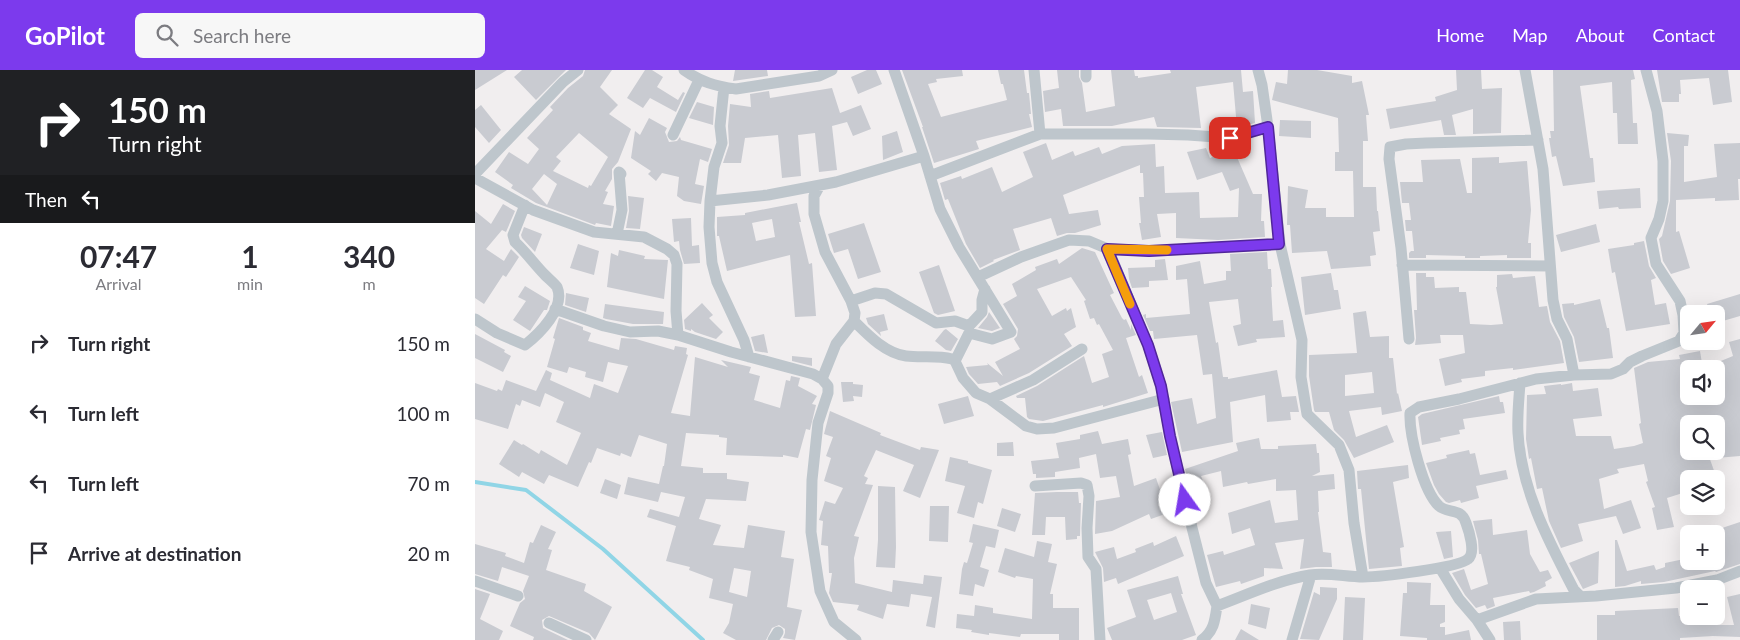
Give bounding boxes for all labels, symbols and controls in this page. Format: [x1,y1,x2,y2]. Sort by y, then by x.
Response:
search box [135,13,485,58]
text: GoPilot [25,21,105,50]
icon: search [153,21,181,49]
text: Search here [193,24,291,47]
text: Home [1436,24,1484,46]
text: Map [1512,24,1548,46]
text: About [1576,24,1625,46]
text: Contact [1653,24,1715,46]
text: 150 m [108,88,207,130]
icon: right [25,90,90,155]
pin [1209,117,1251,159]
icon: arrive [1216,124,1244,152]
text: Turn right [108,130,202,157]
icon: left [77,185,105,213]
text: Then [25,188,67,211]
text: 07:47 [80,238,157,274]
text: 1 [241,238,259,274]
text: 340 [343,238,395,274]
text: Arrival [95,274,142,293]
text: min [237,274,263,293]
text: m [362,274,376,293]
north arrow [1680,305,1725,350]
map controls [1680,305,1725,625]
icon: right [25,329,53,357]
text: Turn right [68,332,150,355]
text: 150 m [396,332,450,355]
button: sound [1680,360,1725,405]
icon: left [25,399,53,427]
text: Turn left [68,402,139,425]
text: 100 m [396,402,450,425]
button: search [1680,415,1725,460]
icon: left [25,469,53,497]
button: layers [1680,470,1725,515]
text: Turn left [68,472,139,495]
text: 70 m [407,472,450,495]
position arrow [1158,473,1210,525]
button: + [1680,525,1725,570]
icon: arrive [25,539,53,567]
text: Arrive at destination [68,542,241,565]
text: 20 m [407,542,450,565]
button: − [1680,580,1725,625]

